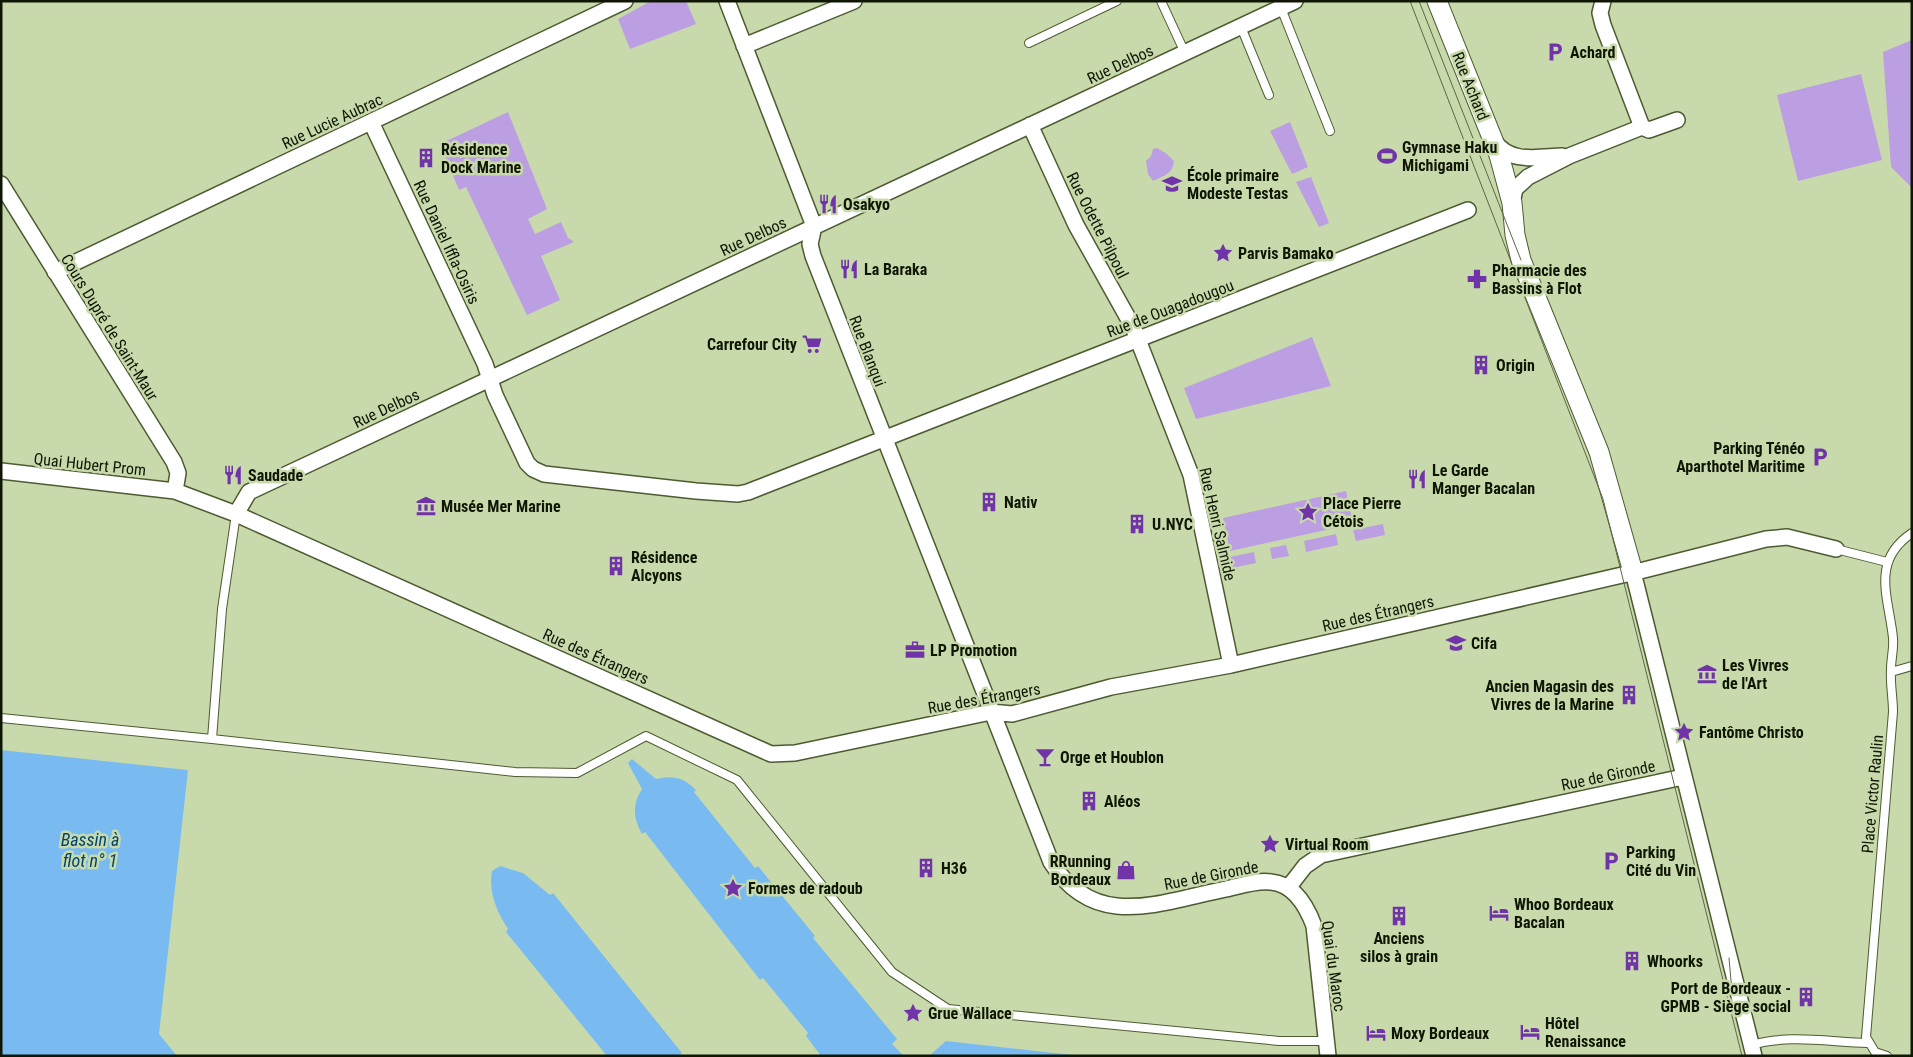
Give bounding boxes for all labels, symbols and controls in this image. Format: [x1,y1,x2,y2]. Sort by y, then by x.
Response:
street label: Rue Delbos [1084,41,1156,88]
parking icon: Achard [1544,41,1566,63]
place label: Achard [1570,43,1615,62]
street label: Rue Achard [1448,49,1493,123]
street label: Rue Lucie Aubrac [279,90,386,153]
place label: Gymnase Haku Michigami [1402,138,1497,175]
place label: Résidence Dock Marine [441,140,522,177]
sports icon: Gymnase Haku Michigami [1376,145,1398,167]
building icon: Résidence Dock Marine [415,147,437,169]
place label: École primaire Modeste Testas [1187,166,1288,203]
street label: Rue Odette Pilpoul [1063,169,1132,282]
school or university icon: École primaire Modeste Testas [1161,173,1183,195]
street label: Rue Daniel Iffla-Osiris [410,177,484,307]
restaurant icon: Osakyo [817,193,839,215]
place label: Osakyo [843,195,890,214]
street label: Rue Delbos [717,213,789,260]
place icon: Parvis Bamako [1212,242,1234,264]
place label: Parvis Bamako [1238,244,1334,263]
street label: Cours Dupré de Saint-Maur [57,251,162,404]
restaurant icon: La Baraka [838,258,860,280]
place label: La Baraka [864,260,928,279]
place label: Pharmacie des Bassins à Flot [1492,261,1587,298]
pharmacy icon: Pharmacie des Bassins à Flot [1466,268,1488,290]
street label: Rue de Ouagadougou [1104,276,1236,341]
street label: Rue Blanqui [845,313,890,389]
supermarket icon: Carrefour City [801,333,823,355]
place label: Carrefour City [707,335,797,354]
building icon: Origin [1470,354,1492,376]
place label: Origin [1496,356,1535,375]
street label: Rue Delbos [350,385,422,432]
place label: Parking Ténéo Aparthotel Maritime [1676,439,1805,476]
parking icon: Parking Ténéo Aparthotel Maritime [1809,446,1831,468]
street label: Quai Hubert Prom [33,449,147,480]
place label: Le Garde Manger Bacalan [1432,461,1535,498]
restaurant icon: Saudade [222,464,244,486]
place label: Saudade [248,466,303,485]
street label: Rue Henri Salmide [1195,466,1240,583]
restaurant icon: Le Garde Manger Bacalan [1406,468,1428,490]
building icon: Nativ [978,491,1000,513]
place label: Nativ [1004,493,1037,512]
place label: Place Pierre Cétois [1323,494,1402,531]
museum icon: Musée Mer Marine [415,495,437,517]
place label: Musée Mer Marine [441,497,561,516]
place icon: Place Pierre Cétois [1297,501,1319,523]
building icon: U.NYC [1126,513,1148,535]
place label: U.NYC [1152,515,1193,534]
place label: Résidence Alcyons [631,548,698,585]
building icon: Résidence Alcyons [605,555,627,577]
street label: Rue des Étrangers [1320,591,1436,636]
street label: Rue des Étrangers [540,625,652,688]
school or university icon: Cifa [1445,632,1467,654]
place label: Cifa [1471,634,1497,653]
office icon: LP Promotion [904,639,926,661]
place label: LP Promotion [930,641,1017,660]
place label: Les Vivres de l'Art [1722,656,1789,693]
museum icon: Les Vivres de l'Art [1696,663,1718,685]
place label: Ancien Magasin des Vivres de la Marine [1485,677,1614,714]
street label: Rue des Étrangers [926,679,1042,718]
building icon: Ancien Magasin des Vivres de la Marine [1618,684,1640,706]
place icon: Fantôme Christo [1673,721,1695,743]
place label: Fantôme Christo [1699,723,1804,742]
street label: Place Victor Raulin [1858,734,1887,854]
bar icon: Orge et Houblon [1034,746,1056,768]
place label: Orge et Houblon [1060,748,1164,767]
street label: Rue de Gironde [1559,756,1657,795]
building icon: Aléos [1078,790,1100,812]
place label: Aléos [1104,792,1140,811]
water label: Bassin à flot n° 1 [61,829,119,871]
place icon: Virtual Room [1259,833,1281,855]
place label: Virtual Room [1285,835,1369,854]
place label: Parking Cité du Vin [1626,843,1696,880]
parking icon: Parking Cité du Vin [1600,850,1622,872]
place label: RRunning Bordeaux [1050,852,1112,889]
building icon: H36 [915,857,937,879]
street label: Rue de Gironde [1162,857,1260,894]
place label: H36 [941,859,967,878]
shop icon: RRunning Bordeaux [1115,859,1137,881]
place icon: Formes de radoub [722,877,744,899]
place label: Formes de radoub [748,879,863,898]
place label: Whoo Bordeaux Bacalan [1514,895,1615,932]
hotel icon: Whoo Bordeaux Bacalan [1488,902,1510,924]
building icon: Anciens silos à grain [1388,905,1410,927]
street label: Quai du Maroc [1318,919,1349,1013]
place label: Anciens silos à grain [1360,929,1438,966]
building icon: Whoorks [1621,950,1643,972]
place label: Whoorks [1647,952,1703,971]
place label: Port de Bordeaux - GPMB - Siège social [1660,979,1791,1016]
building icon: Port de Bordeaux - GPMB - Siège social [1795,986,1817,1008]
place icon: Grue Wallace [902,1002,924,1024]
place label: Grue Wallace [928,1004,1012,1023]
place label: Hôtel Renaissance [1545,1014,1626,1051]
hotel icon: Hôtel Renaissance [1519,1021,1541,1043]
hotel icon: Moxy Bordeaux [1365,1022,1387,1044]
place label: Moxy Bordeaux [1391,1024,1490,1043]

